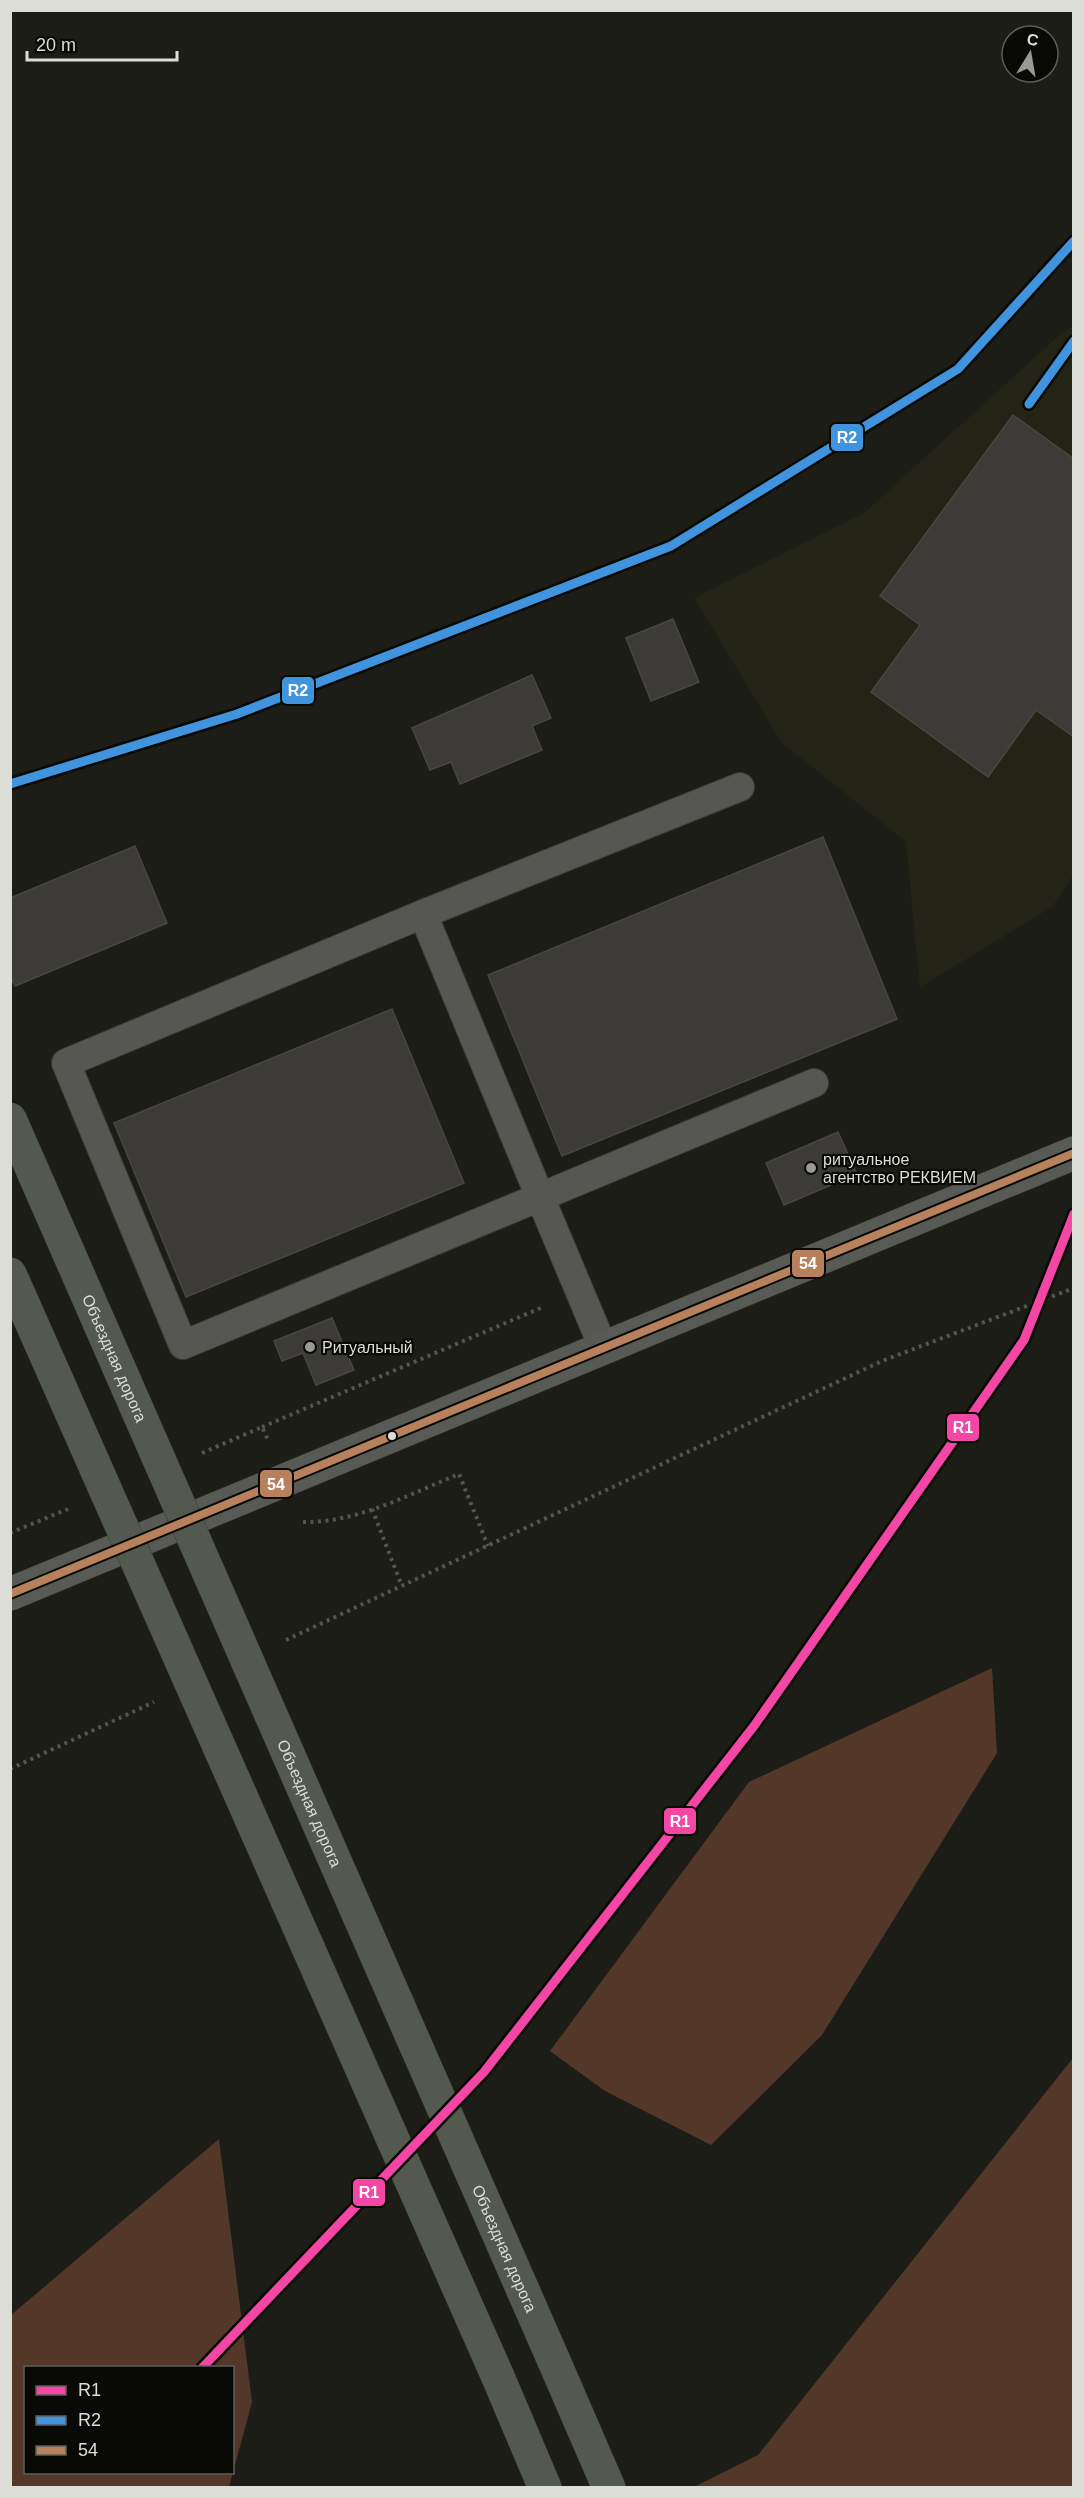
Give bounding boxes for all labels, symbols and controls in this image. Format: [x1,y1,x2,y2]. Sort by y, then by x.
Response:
scale bar [27,24,177,62]
north arrow [1000,24,1060,84]
text: С [1025,30,1040,49]
text: 20 m [36,35,76,55]
line badge: R2 [830,423,864,452]
text: R2 [837,429,857,446]
line badge: R2 [281,676,315,705]
text: R2 [288,682,308,699]
place label: ритуальное агентство РЕКВИЕМ [823,1151,976,1186]
marker: ритуальное агентство РЕКВИЕМ [804,1161,818,1175]
line badge: 54 [791,1249,825,1278]
text: 54 [799,1255,817,1272]
street label: Объездная дорога [79,1292,150,1425]
place label: Ритуальный [322,1339,413,1356]
marker: Ритуальный [303,1340,317,1354]
line badge: R1 [946,1413,980,1442]
text: R1 [953,1419,973,1436]
unlabelled marker [386,1430,398,1442]
line badge: 54 [259,1469,293,1498]
text: 54 [267,1476,285,1493]
street label: Объездная дорога [274,1737,345,1870]
line badge: R1 [663,1807,697,1835]
text: R1 [670,1813,690,1830]
line badge: R1 [352,2178,386,2207]
street label: Объездная дорога [469,2182,540,2315]
text: R1 [359,2184,379,2201]
legend [24,2366,234,2474]
text: R1 [78,2380,101,2400]
text: R2 [78,2410,101,2430]
text: 54 [78,2440,98,2460]

